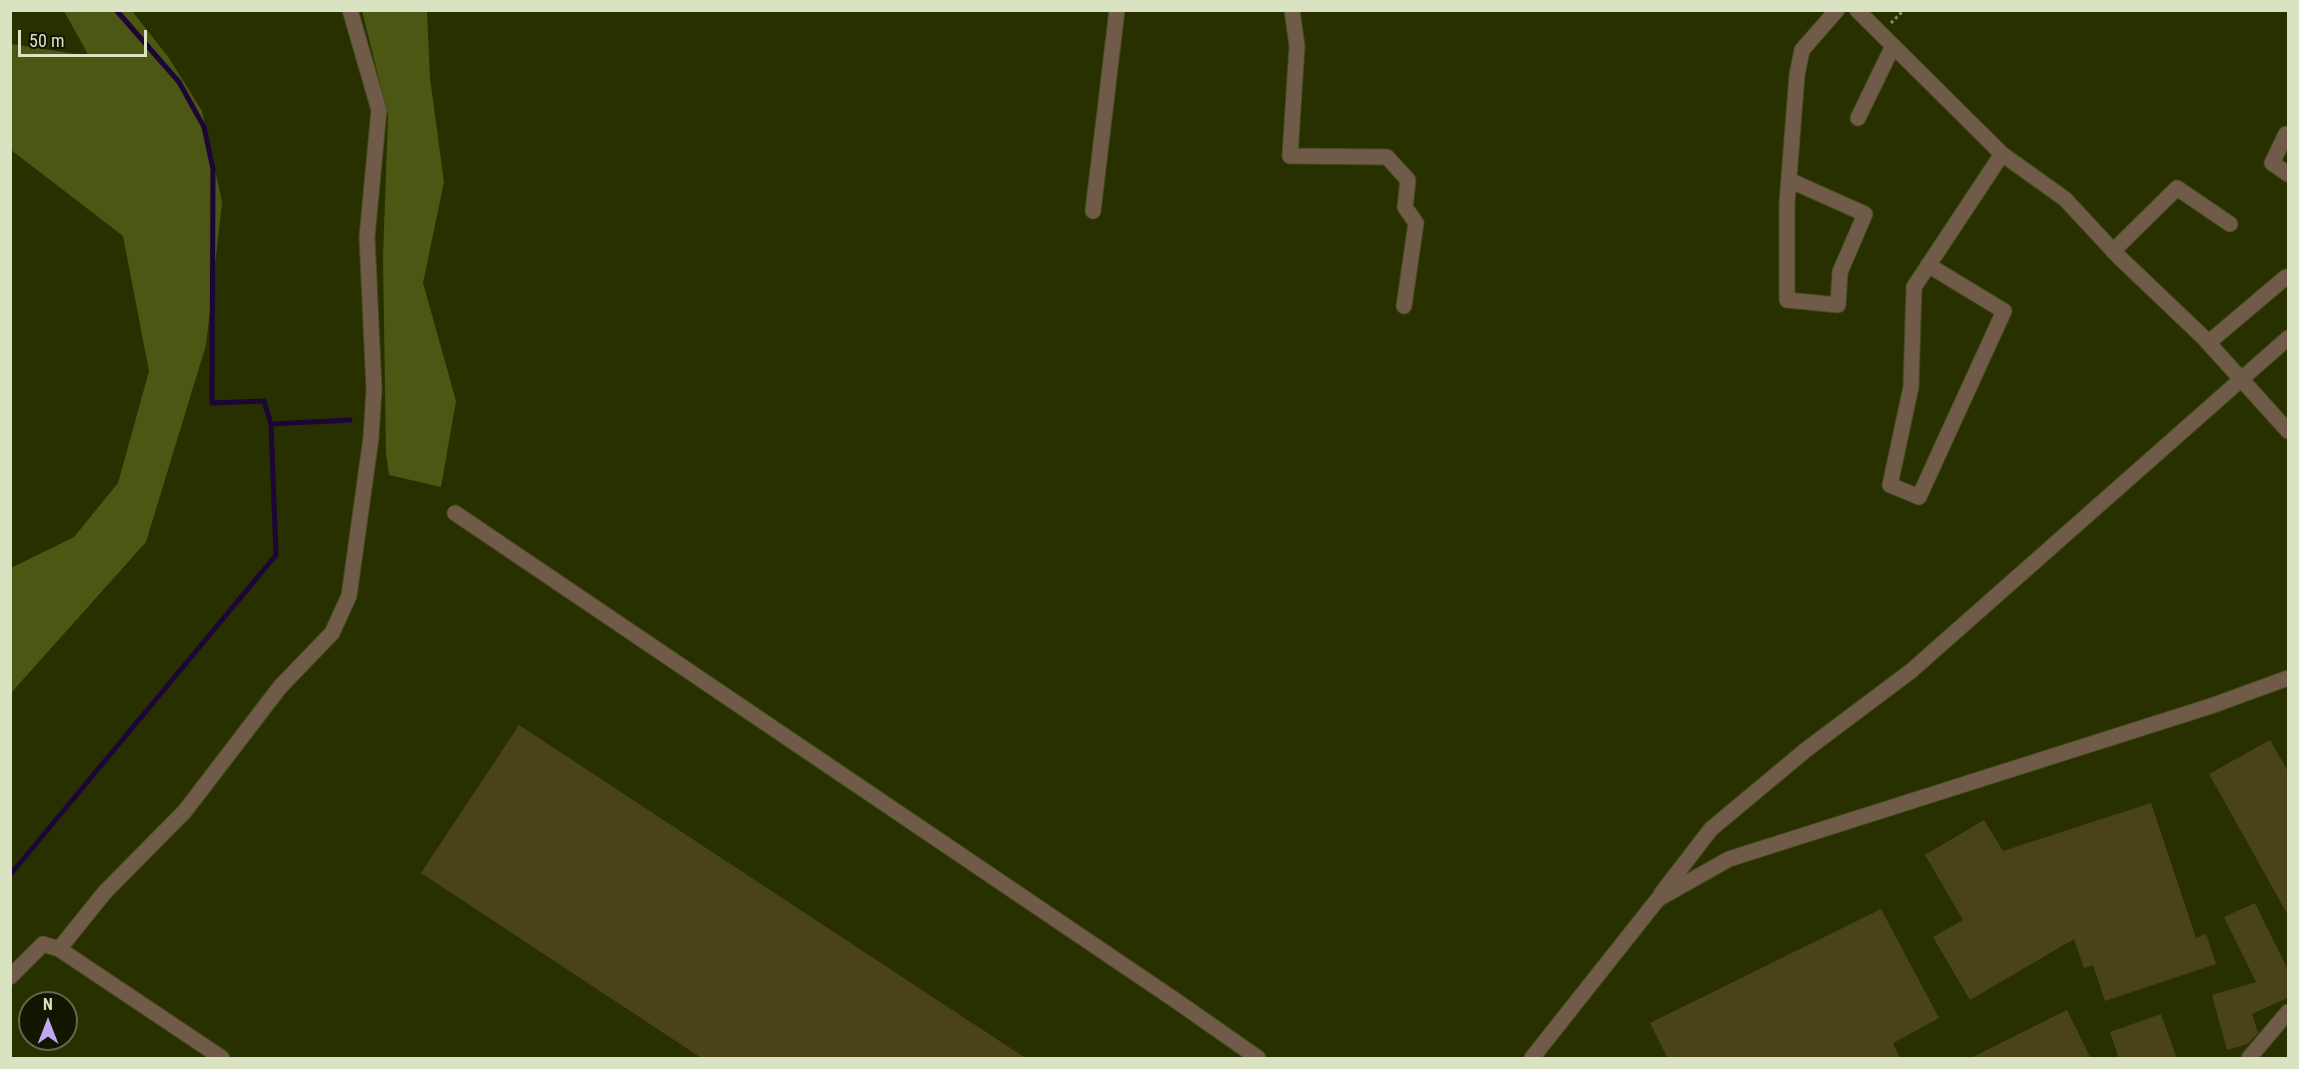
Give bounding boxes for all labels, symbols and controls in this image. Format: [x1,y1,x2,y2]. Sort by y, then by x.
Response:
scale bar [21,18,150,56]
text: 50 m [29,30,64,51]
north arrow [18,991,78,1051]
text: N [43,995,53,1014]

